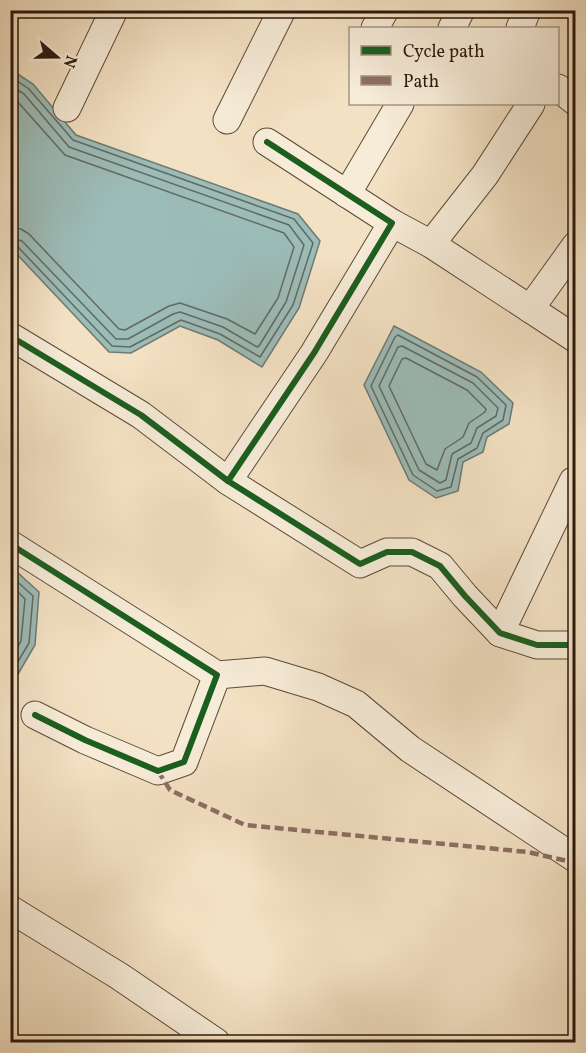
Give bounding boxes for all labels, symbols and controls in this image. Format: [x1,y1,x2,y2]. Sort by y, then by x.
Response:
north arrow [27,27,87,87]
legend [349,27,559,105]
text: Cycle path [403,40,485,65]
text: N [57,52,82,71]
text: Path [403,70,439,95]

